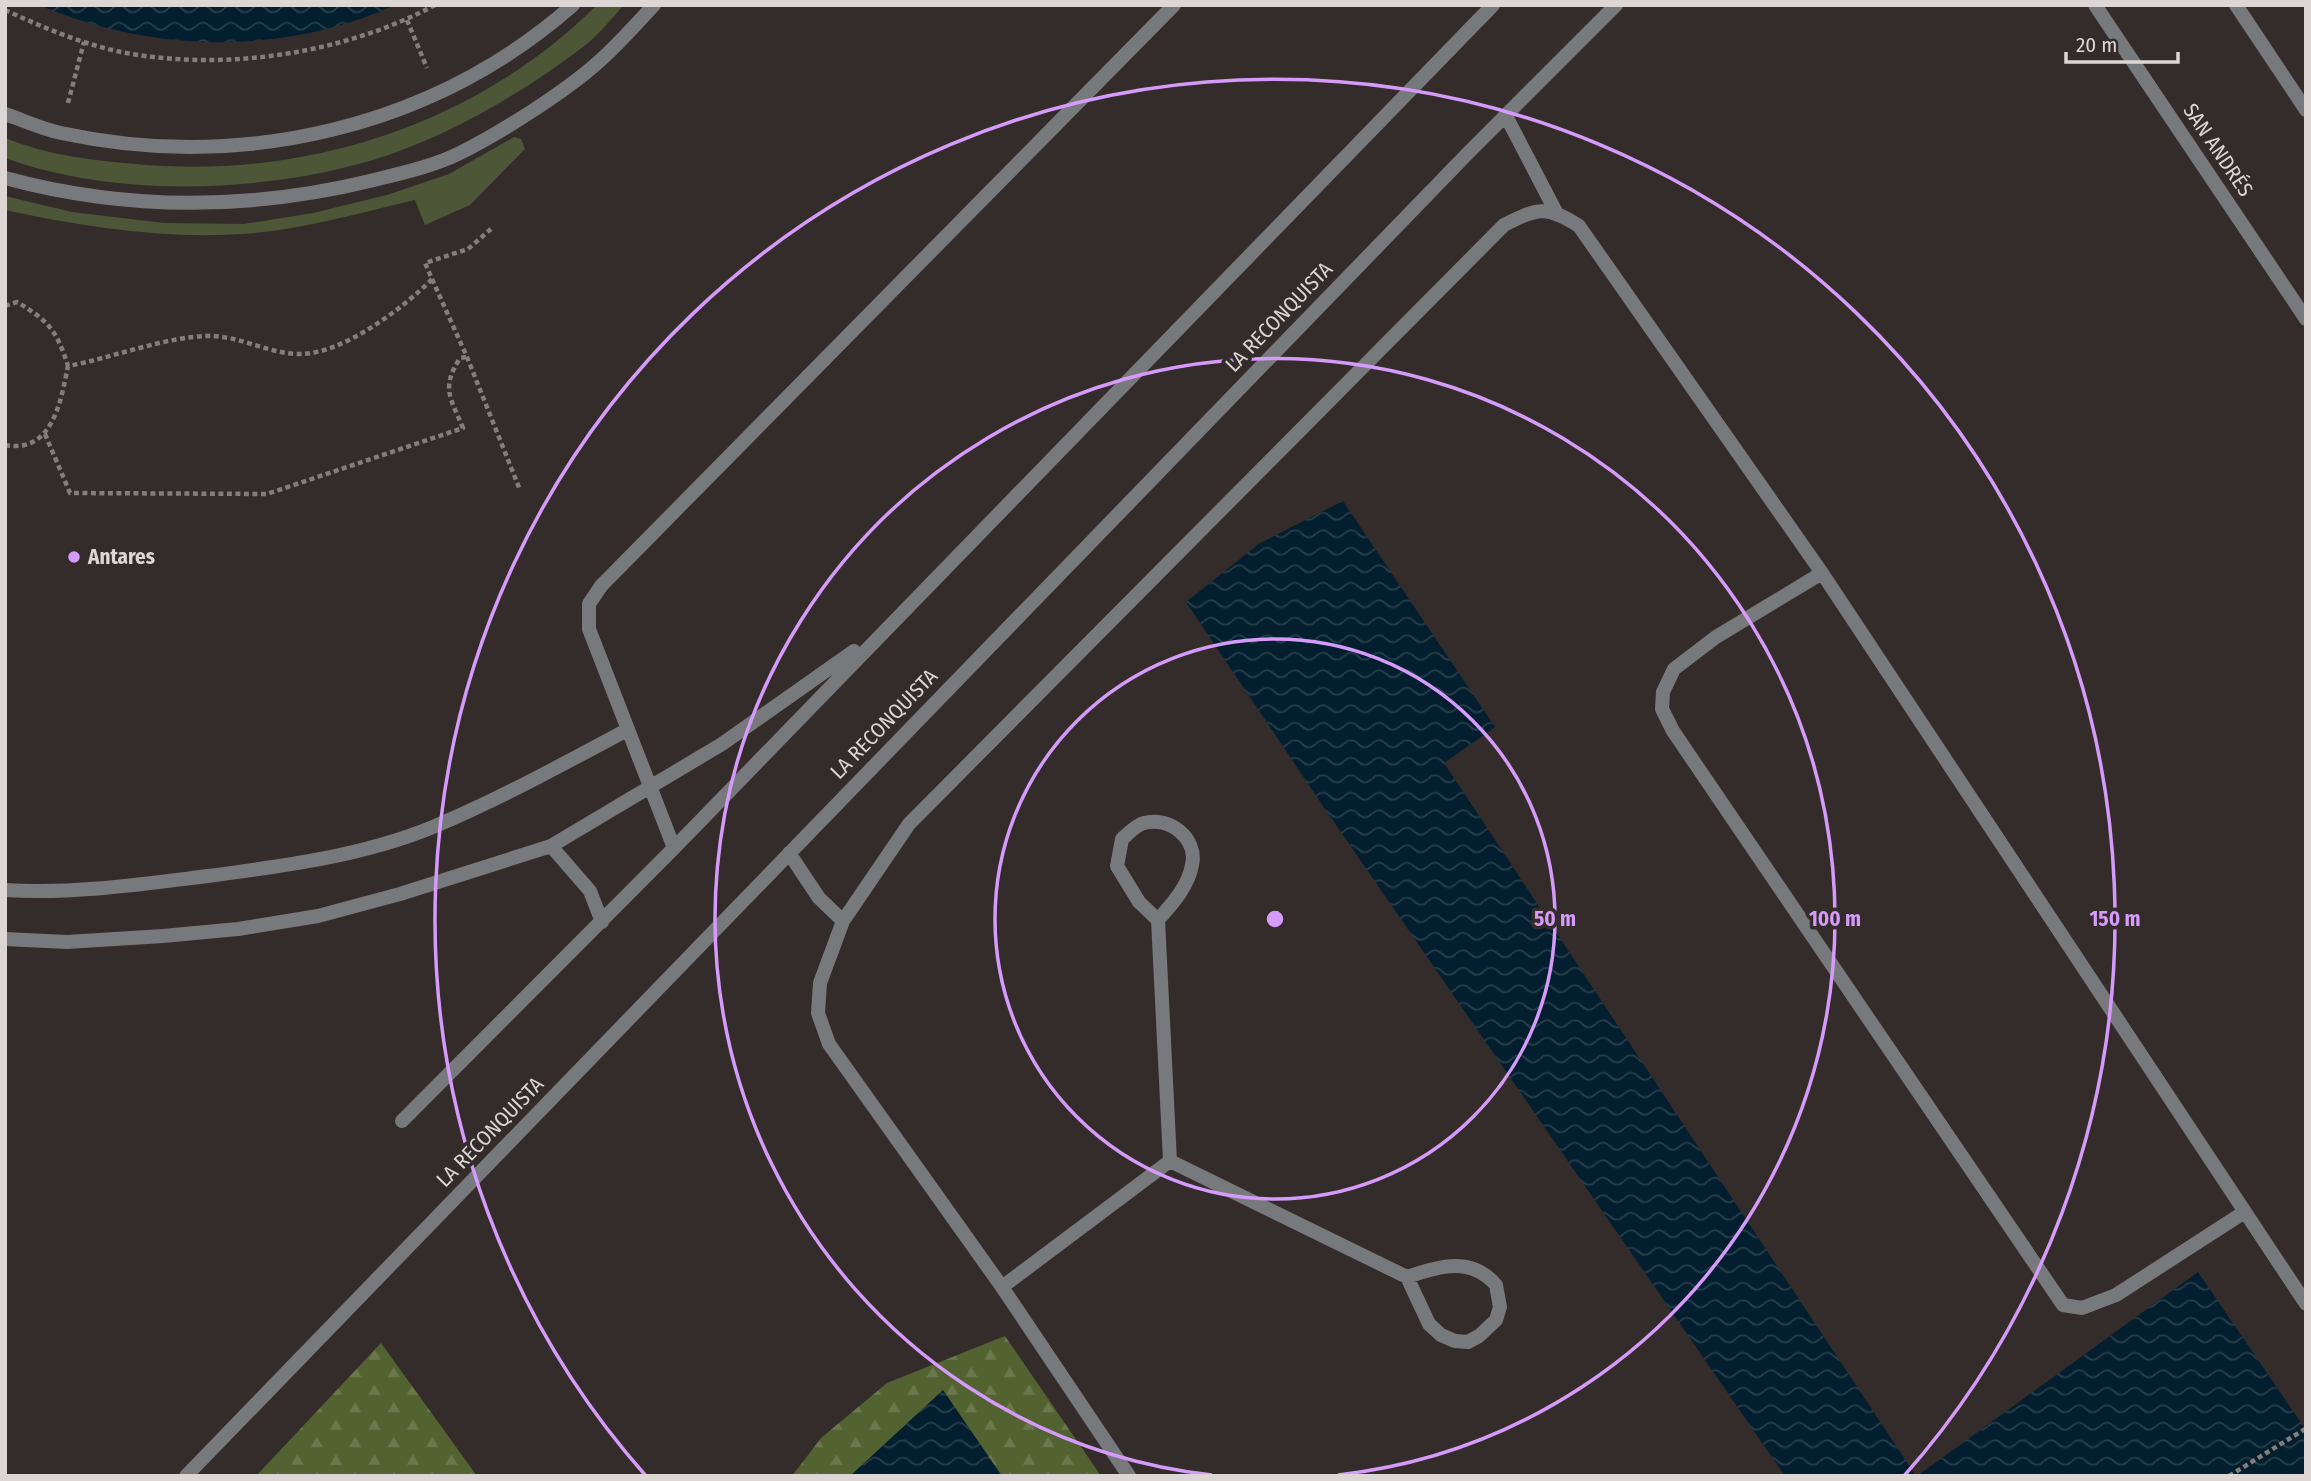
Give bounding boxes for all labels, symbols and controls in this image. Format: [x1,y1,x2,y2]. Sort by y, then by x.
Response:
scale bar [2066,21,2178,65]
text: 20 m [2076,32,2117,58]
street label: SAN ANDRÉS [2177,99,2259,201]
street label: LA RECONQUISTA [1220,256,1338,378]
place label: Antares [87,544,155,570]
marker: Antares [66,549,82,565]
street label: LA RECONQUISTA [825,663,943,785]
text: 50 m [1534,906,1576,932]
text: 100 m [1809,906,1861,932]
text: 150 m [2089,906,2141,932]
centre of rings [1263,907,1287,931]
street label: LA RECONQUISTA [431,1071,549,1193]

